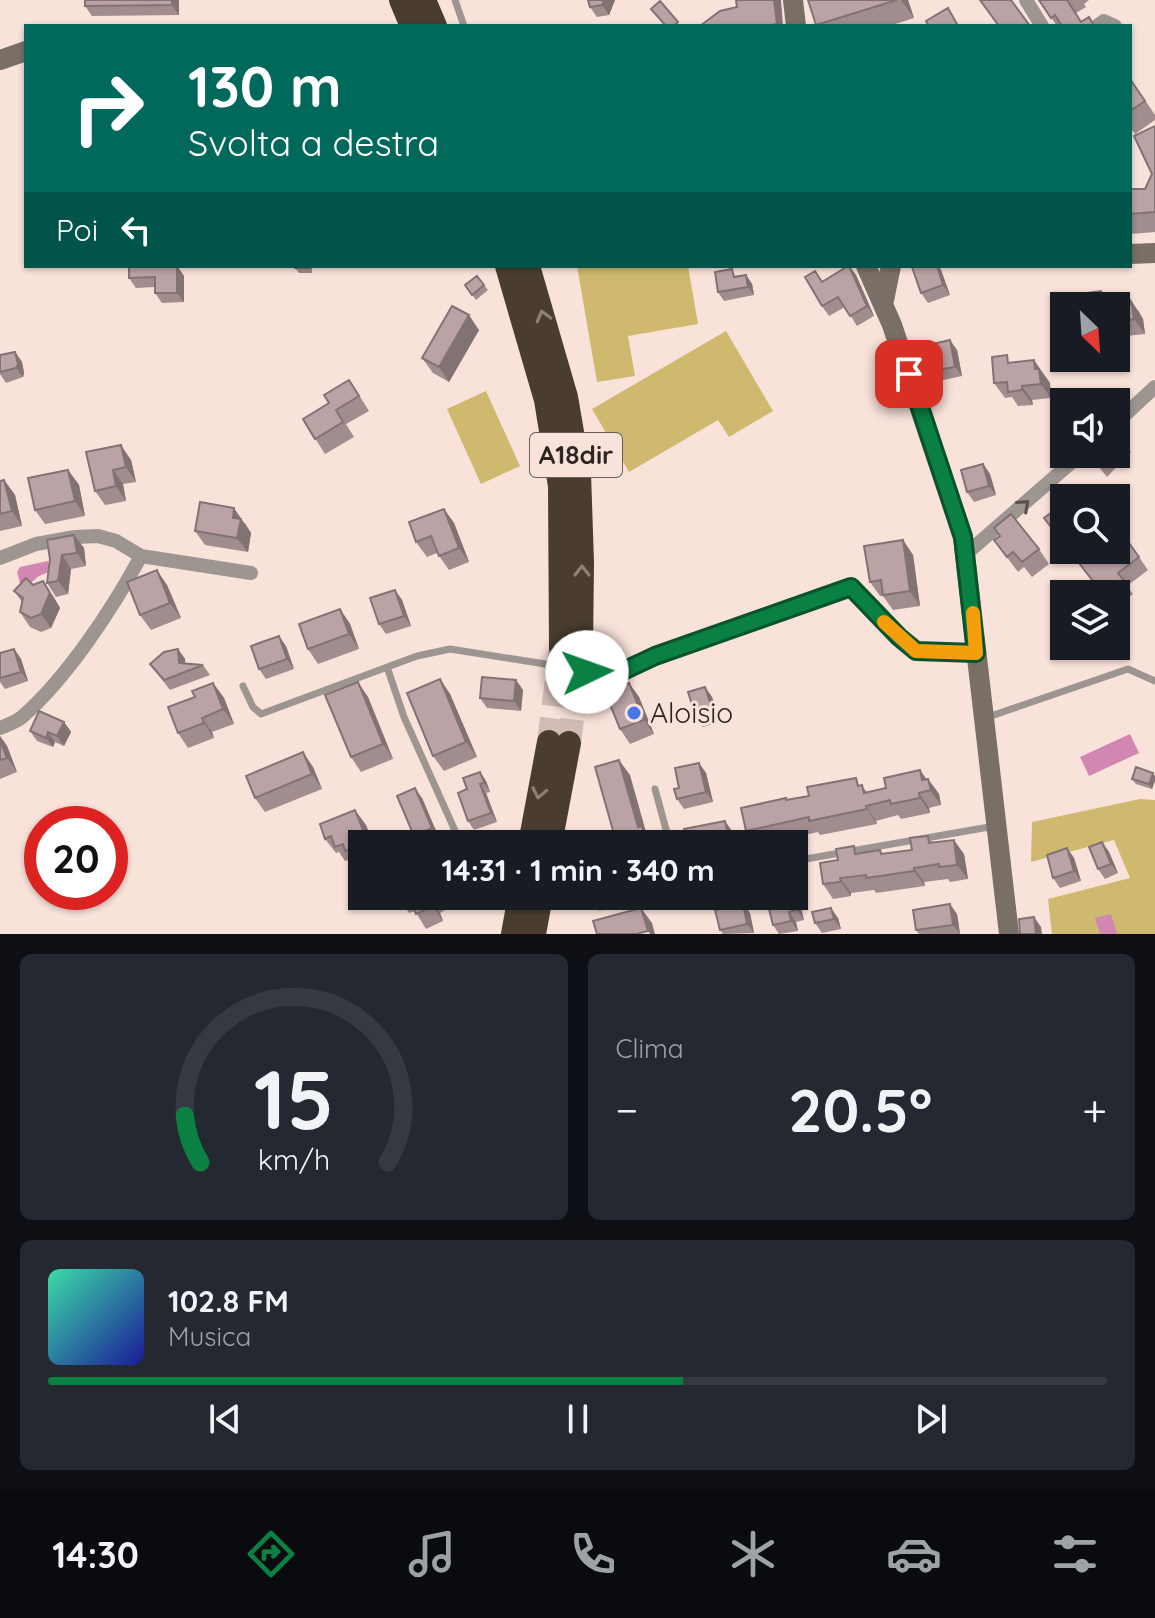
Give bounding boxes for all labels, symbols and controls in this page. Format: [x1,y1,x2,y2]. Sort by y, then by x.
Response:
text: 130 m [188,51,342,121]
icon: right [56,56,160,160]
text: Svolta a destra [188,120,439,165]
icon: left [114,208,158,252]
text: Poi [56,211,98,249]
north arrow [1050,292,1130,372]
map controls [1050,292,1130,660]
one-way arrow [536,309,553,323]
pin [875,340,943,408]
icon: arrive [887,352,931,396]
button: sound [1050,388,1130,468]
road number: A18dir [530,433,622,477]
button: search [1050,484,1130,564]
one-way arrow [1015,500,1030,514]
one-way arrow [573,564,591,577]
button: layers [1050,580,1130,660]
position arrow [545,630,629,714]
place label: Aloisio [650,695,733,730]
marker: Aloisio [625,704,643,722]
one-way arrow [532,786,549,800]
speed limit sign: 20 [24,806,128,910]
text: 14:31 · 1 min · 340 m [441,851,715,889]
text: Clima [616,1032,684,1065]
text: 15 [254,1046,334,1150]
text: 20.5° [788,1072,932,1147]
text: − [616,1082,638,1137]
text: + [1082,1082,1107,1137]
text: km/h [257,1141,330,1177]
text: 102.8 FM [168,1282,289,1320]
text: Musica [168,1320,251,1353]
icon: previous [203,1397,247,1441]
icon: pause [556,1397,600,1441]
icon: next [909,1397,953,1441]
icon: directions [243,1526,299,1582]
icon: music [404,1526,460,1582]
icon: phone [565,1526,621,1582]
icon: climate [725,1526,781,1582]
icon: car [886,1526,942,1582]
icon: filters [1047,1526,1103,1582]
text: 14:30 [52,1532,139,1577]

